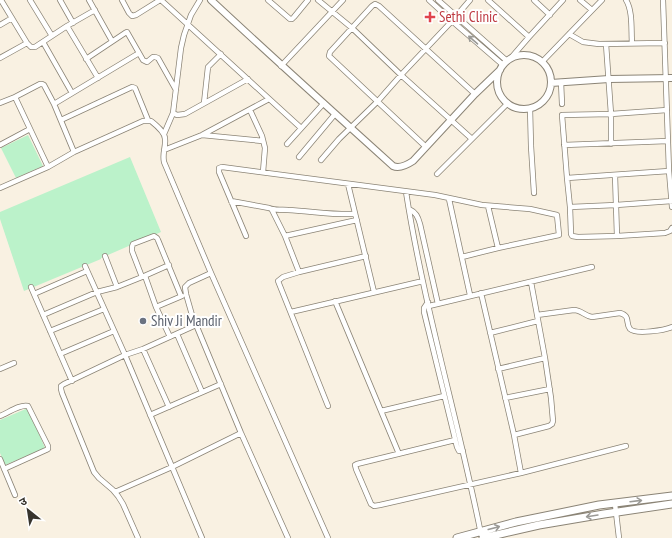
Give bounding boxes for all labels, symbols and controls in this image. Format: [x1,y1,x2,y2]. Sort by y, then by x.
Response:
place label: Sethi Clinic [439,7,498,26]
marker: Sethi Clinic [424,11,436,23]
one-way arrow [468,35,479,44]
place label: Shiv Ji Mandir [151,311,223,330]
marker: Shiv Ji Mandir [138,316,148,326]
north arrow [8,490,48,530]
text: उ [17,493,30,509]
one-way arrow [629,497,642,505]
one-way arrow [586,512,599,520]
one-way arrow [488,524,501,531]

